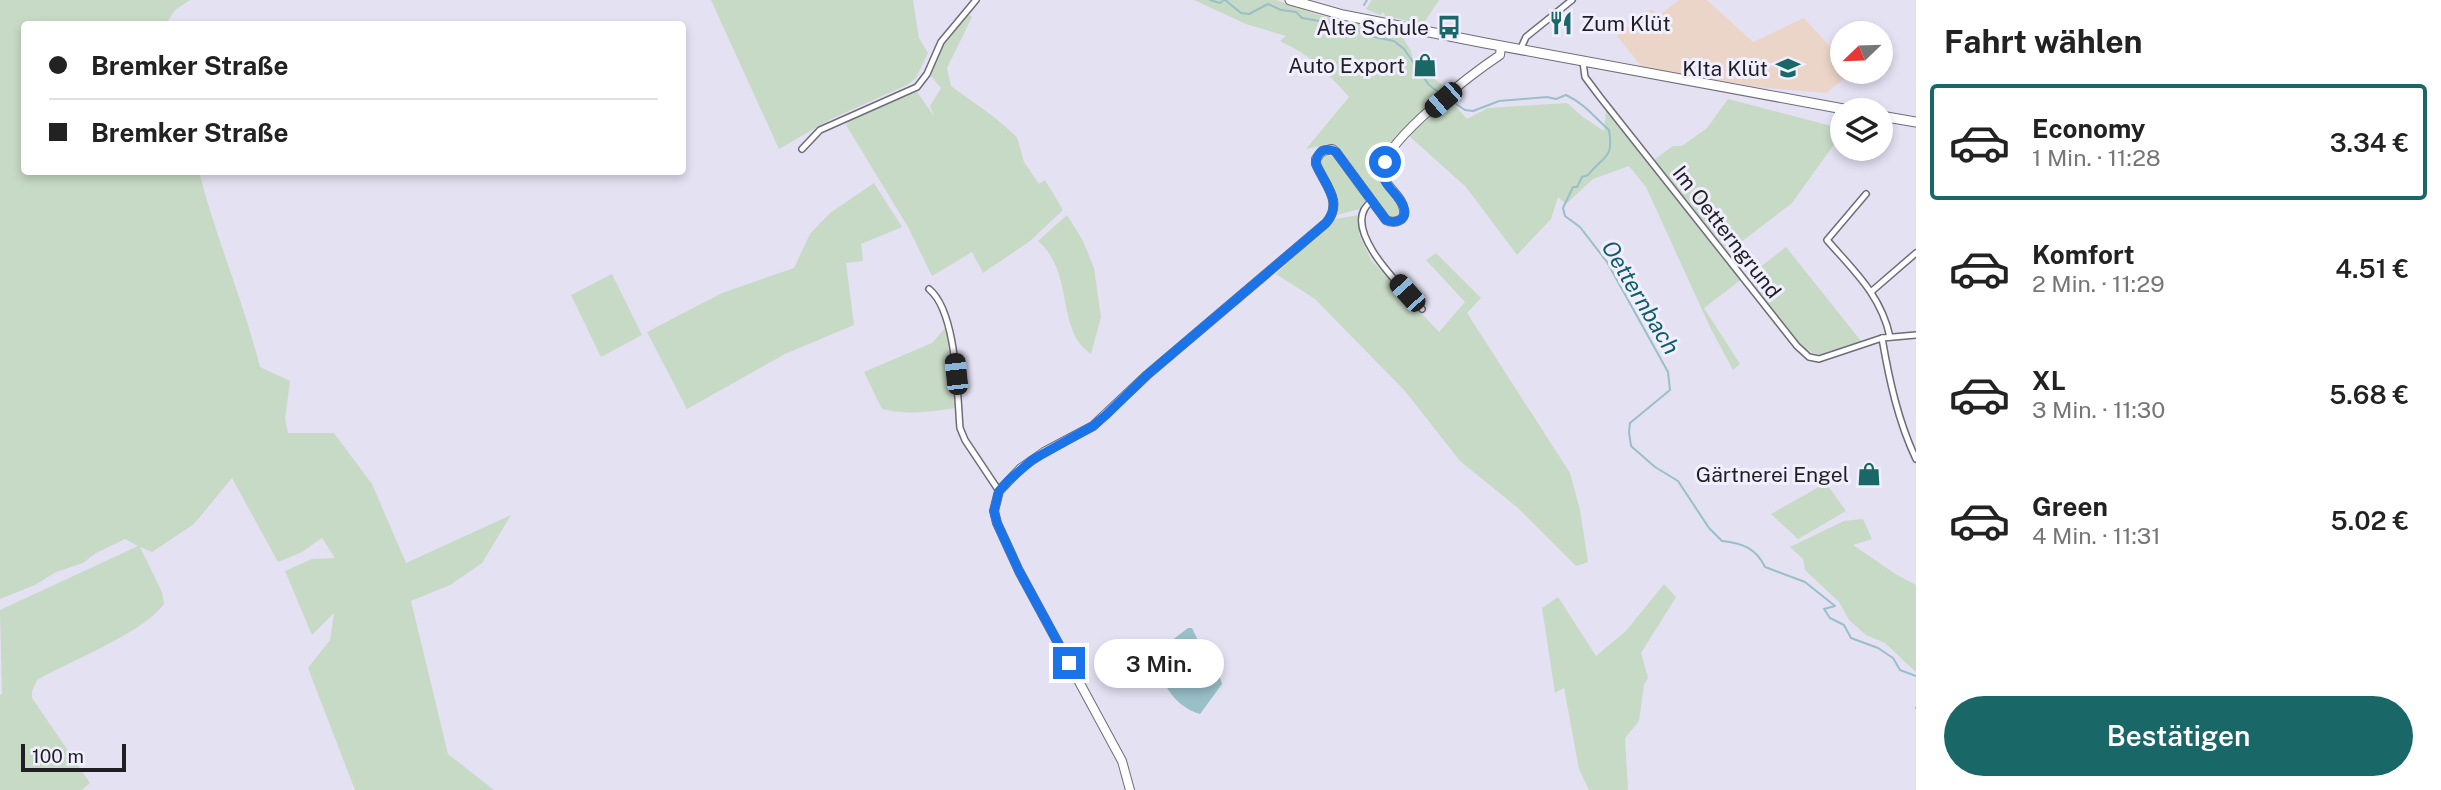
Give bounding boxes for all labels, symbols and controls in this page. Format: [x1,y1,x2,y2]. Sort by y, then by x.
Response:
restaurant icon: Zum Klüt [1547,9,1575,37]
place label: Zum Klüt [1581,11,1671,36]
bus stop icon: Alte Schule [1435,13,1463,41]
place label: Alte Schule [1316,15,1429,40]
north arrow [1830,21,1894,84]
map controls [1830,21,1893,161]
text: Fahrt wählen [1944,23,2143,60]
text: Bremker Straße [91,50,289,81]
shop icon: Auto Export [1411,51,1439,79]
place label: Auto Export [1288,53,1405,78]
school or university icon: KIta Klüt [1774,54,1802,82]
place label: KIta Klüt [1682,56,1768,81]
car [1421,78,1466,122]
button: layers [1830,98,1893,161]
icon: car [1948,111,2011,174]
text: Economy [2032,113,2145,144]
text: Bremker Straße [91,117,289,148]
text: 3.34 € [2330,127,2409,158]
text: 1 Min. · 11:28 [2032,144,2161,171]
route start [1369,146,1401,178]
street label: Im Oetterngrund [1667,161,1787,303]
water label: Oetternbach [1596,235,1686,359]
icon: car [1948,237,2011,300]
text: Komfort [2032,239,2134,270]
text: 4.51 € [2335,253,2409,284]
car [1386,270,1429,316]
text: 2 Min. · 11:29 [2032,270,2165,297]
car [944,352,969,396]
icon: car [1948,363,2011,426]
text: XL [2032,365,2066,396]
text: 5.68 € [2329,379,2409,410]
text: 3 Min. · 11:30 [2032,396,2165,423]
shop icon: Gärtnerei Engel [1855,460,1883,488]
place label: Gärtnerei Engel [1696,462,1849,487]
icon: car [1948,489,2011,552]
text: Green [2032,491,2108,522]
text: 5.02 € [2331,505,2409,536]
text: 4 Min. · 11:31 [2032,522,2161,549]
callout: 3 Min. [1094,638,1223,688]
route end [1053,647,1085,679]
text: 3 Min. [1126,650,1192,677]
button: Bestätigen [1944,696,2413,776]
scale bar [21,741,126,773]
text: 100 m [32,745,84,767]

